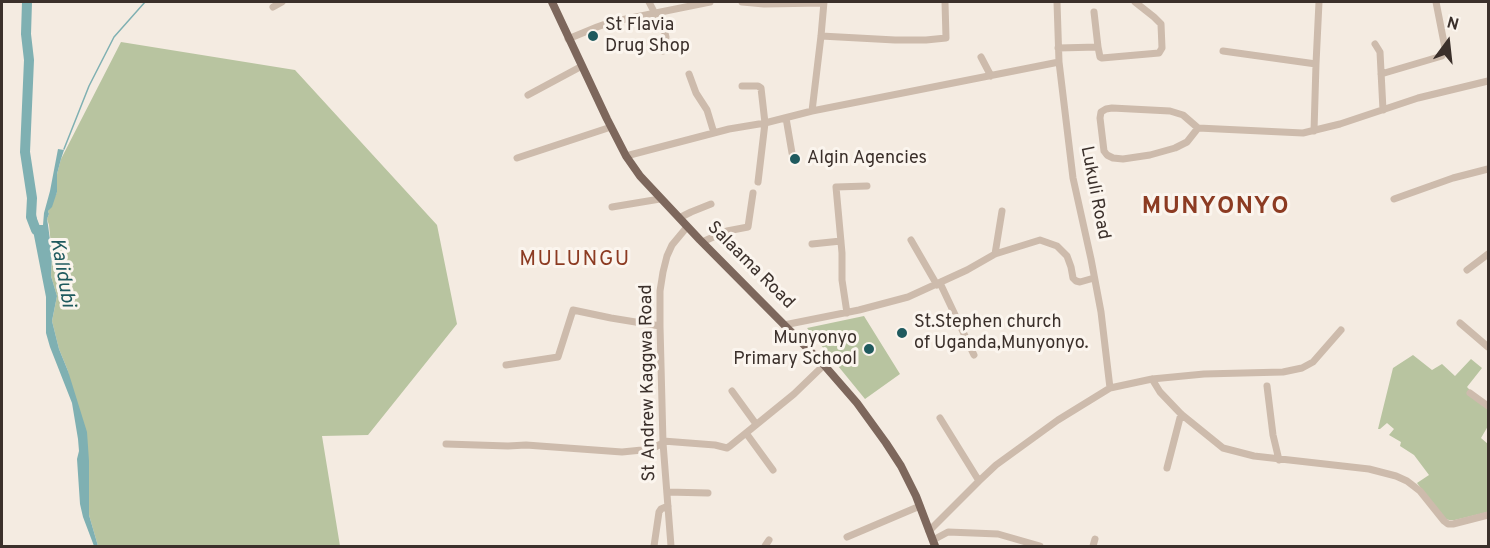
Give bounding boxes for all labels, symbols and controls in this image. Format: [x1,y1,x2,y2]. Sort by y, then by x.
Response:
north arrow [1418,12,1478,72]
text: N [1445,13,1461,36]
place label: St Flavia Drug Shop [605,15,690,57]
marker: St Flavia Drug Shop [586,29,600,43]
street label: Lukuli Road [1074,144,1114,242]
place label: Algin Agencies [807,148,927,170]
marker: Algin Agencies [788,152,802,166]
district label: MUNYONYO [1142,194,1290,222]
street label: Salaama Road [702,218,798,314]
water label: Kalidubi [43,236,79,310]
district label: MULUNGU [519,248,631,274]
street label: St Andrew Kaggwa Road [636,284,662,482]
place label: St.Stephen church of Uganda,Munyonyo. [914,312,1089,354]
marker: St.Stephen church of Uganda,Munyonyo. [895,326,909,340]
place label: Munyonyo Primary School [733,328,857,370]
marker: Munyonyo Primary School [862,342,876,356]

